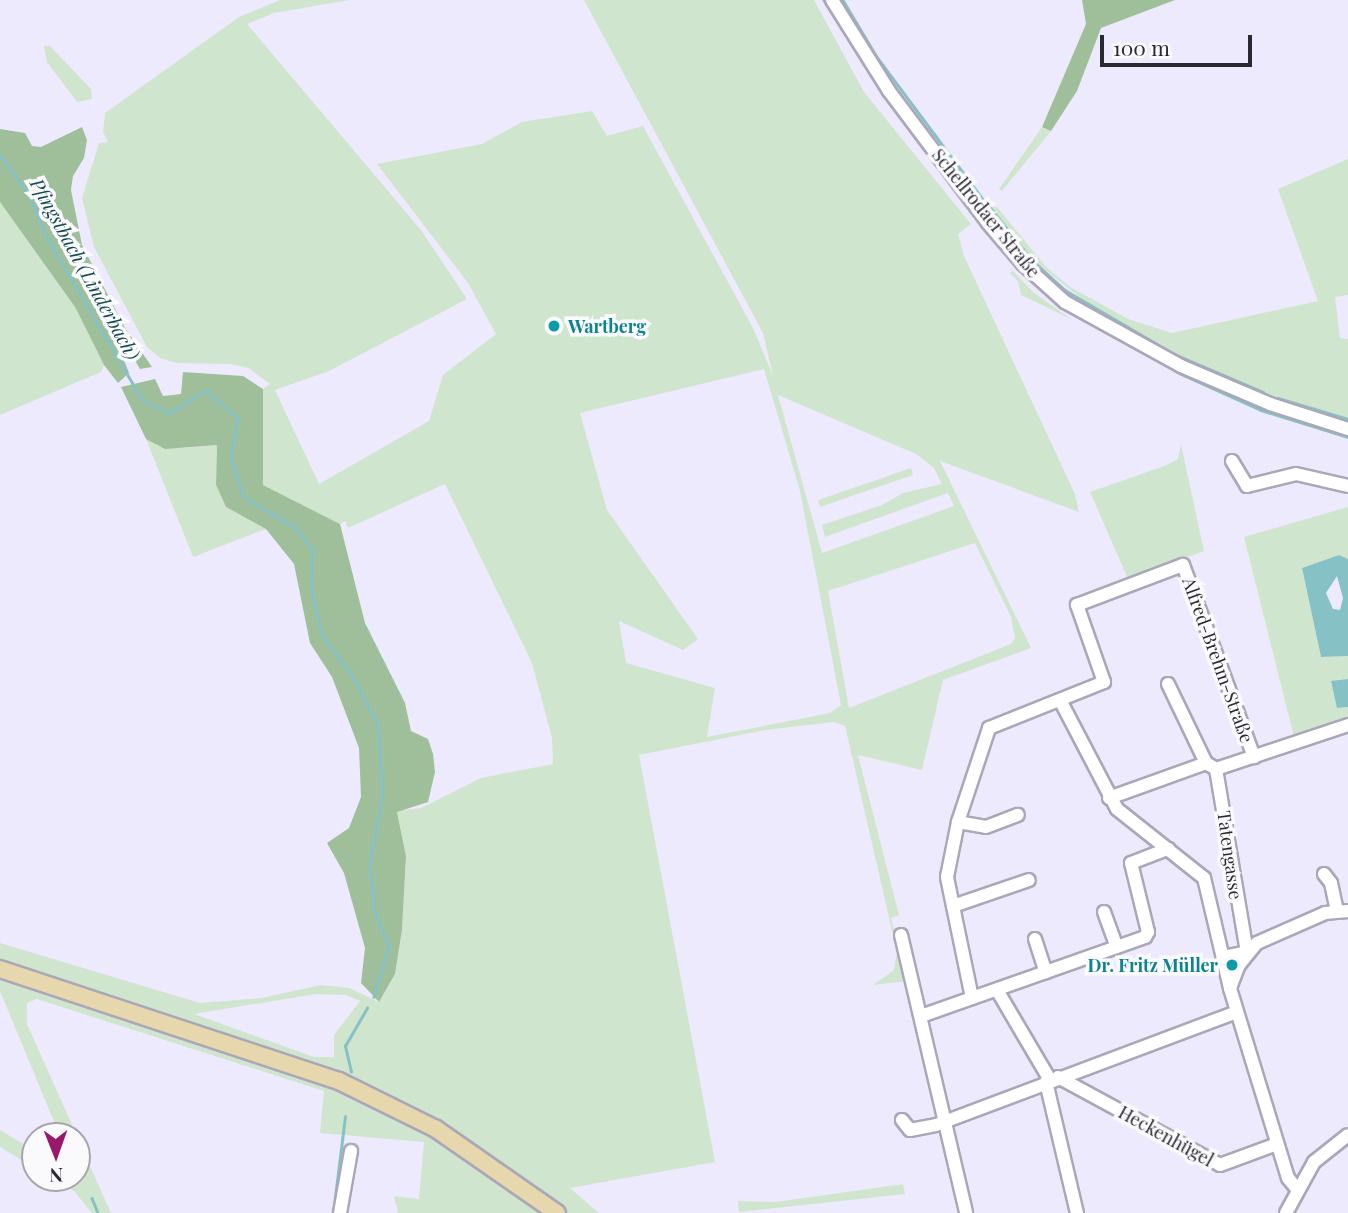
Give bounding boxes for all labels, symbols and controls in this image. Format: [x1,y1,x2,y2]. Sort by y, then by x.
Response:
scale bar [1103,21,1255,65]
text: 100 m [1113,33,1170,61]
street label: Schellrodaer Straße [927,144,1045,282]
water label: Pfingstbach (Linderbach) [26,174,144,364]
place label: Wartberg [568,315,646,337]
marker: Wartberg [546,318,562,334]
street label: Alfred-Brehm-Straße [1178,574,1258,746]
street label: Tatengasse [1213,809,1247,901]
place label: Dr. Fritz Müller [1088,954,1218,976]
marker: Dr. Fritz Müller [1224,957,1240,973]
street label: Heckenhügel [1115,1101,1217,1171]
north arrow [21,1122,91,1192]
text: N [49,1163,63,1189]

